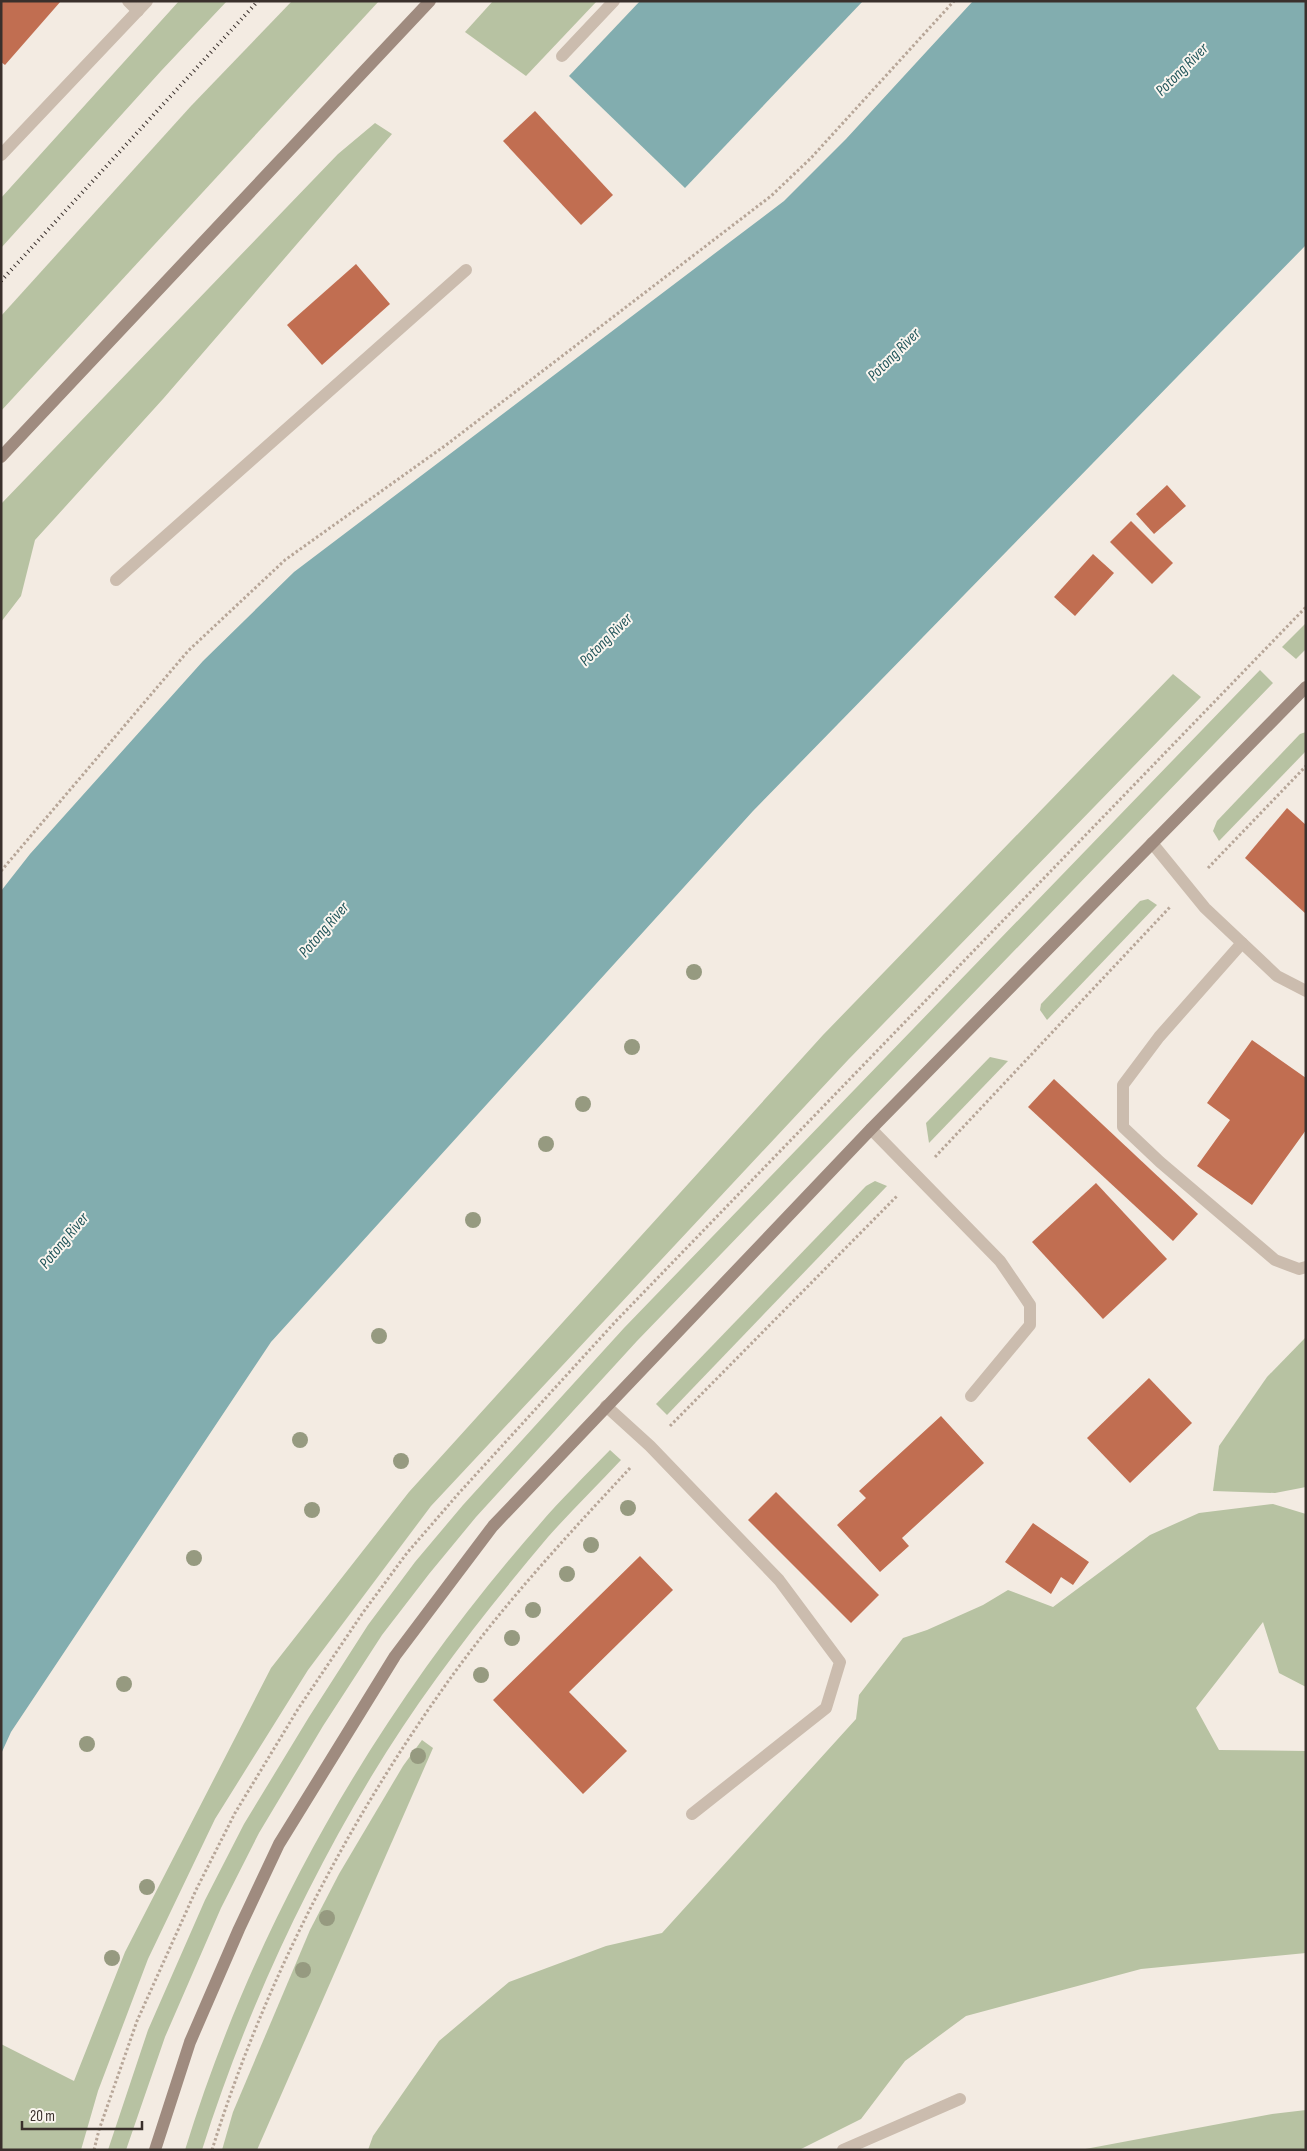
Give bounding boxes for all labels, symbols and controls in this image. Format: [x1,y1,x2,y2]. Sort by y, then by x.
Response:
water label: Potong River [1152,39,1213,100]
water label: Potong River [864,324,925,385]
water label: Potong River [576,609,637,670]
water label: Potong River [295,898,354,961]
water label: Potong River [35,1209,93,1273]
scale bar [22,2098,142,2130]
text: 20 m [30,2107,55,2126]

